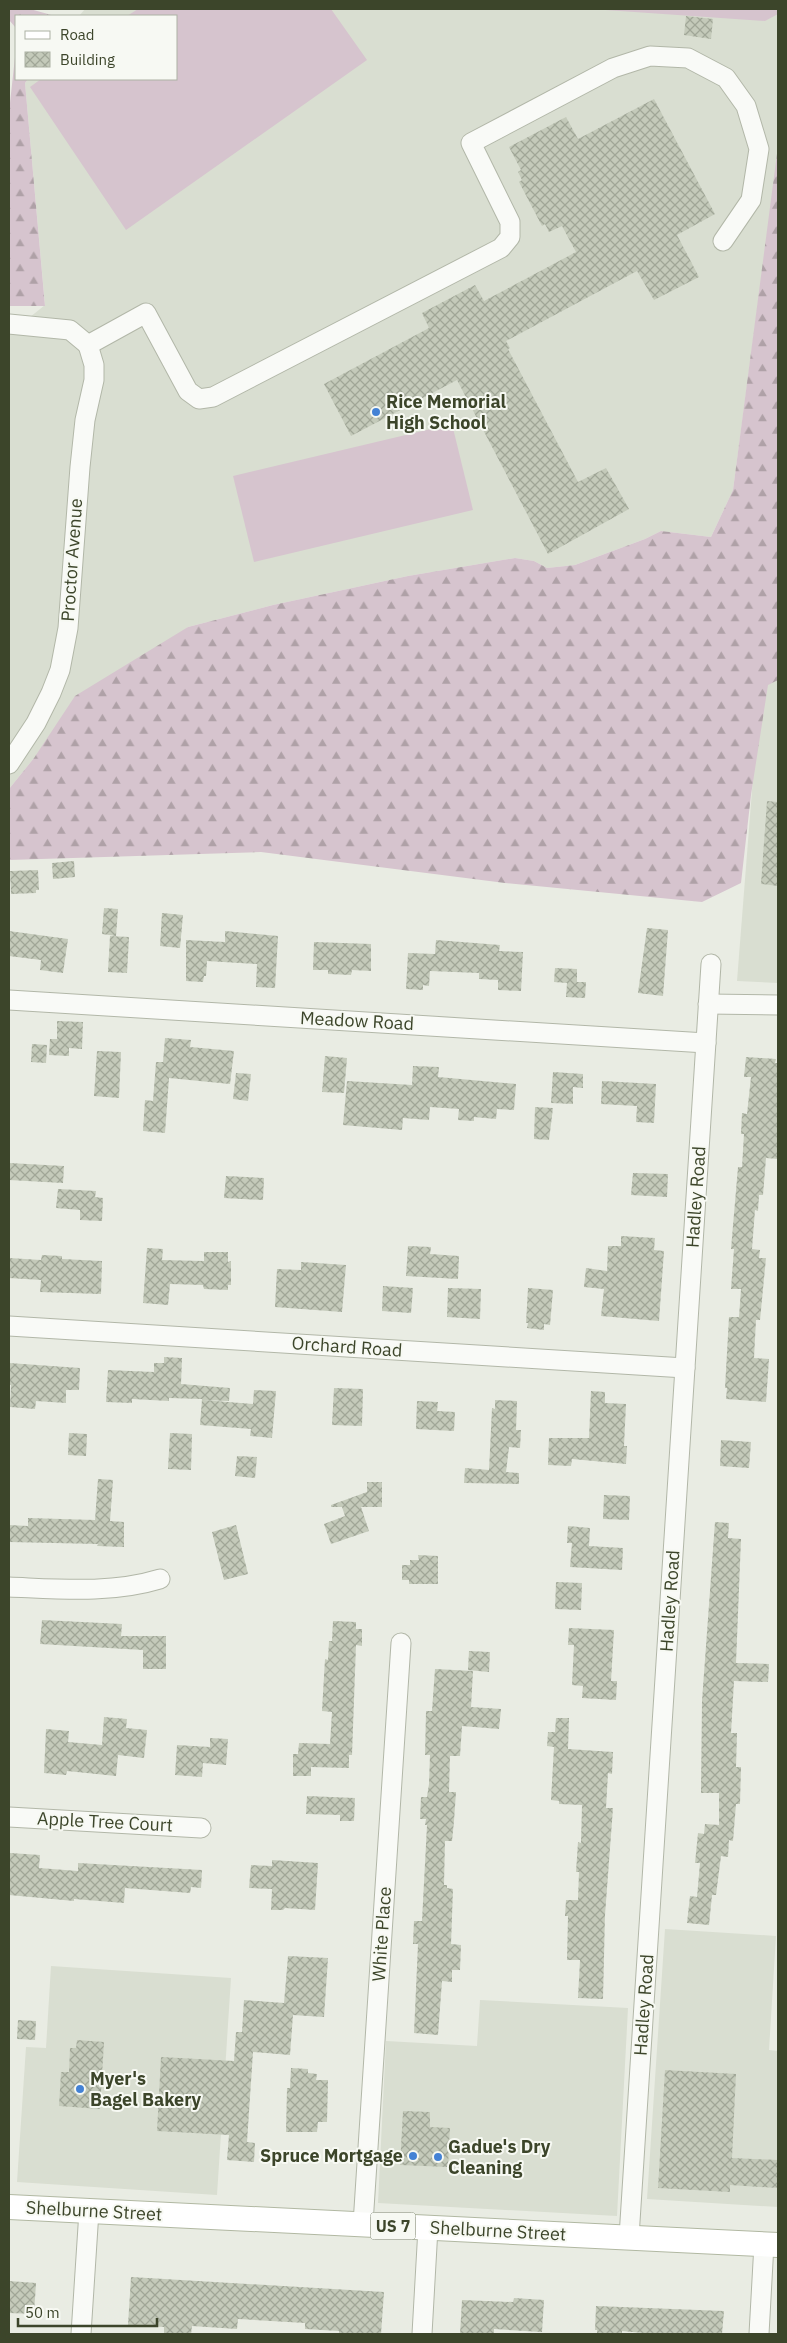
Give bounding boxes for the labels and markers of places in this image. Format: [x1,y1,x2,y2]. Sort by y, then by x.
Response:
place label: Rice Memorial High School [386,390,507,434]
marker: Rice Memorial High School [370,406,382,418]
place label: Myer's Bagel Bakery [90,2067,202,2111]
marker: Myer's Bagel Bakery [74,2083,86,2095]
place label: Gadue's Dry Cleaning [448,2135,551,2179]
place label: Spruce Mortgage [260,2144,403,2167]
marker: Spruce Mortgage [407,2150,419,2162]
marker: Gadue's Dry Cleaning [432,2151,444,2163]

